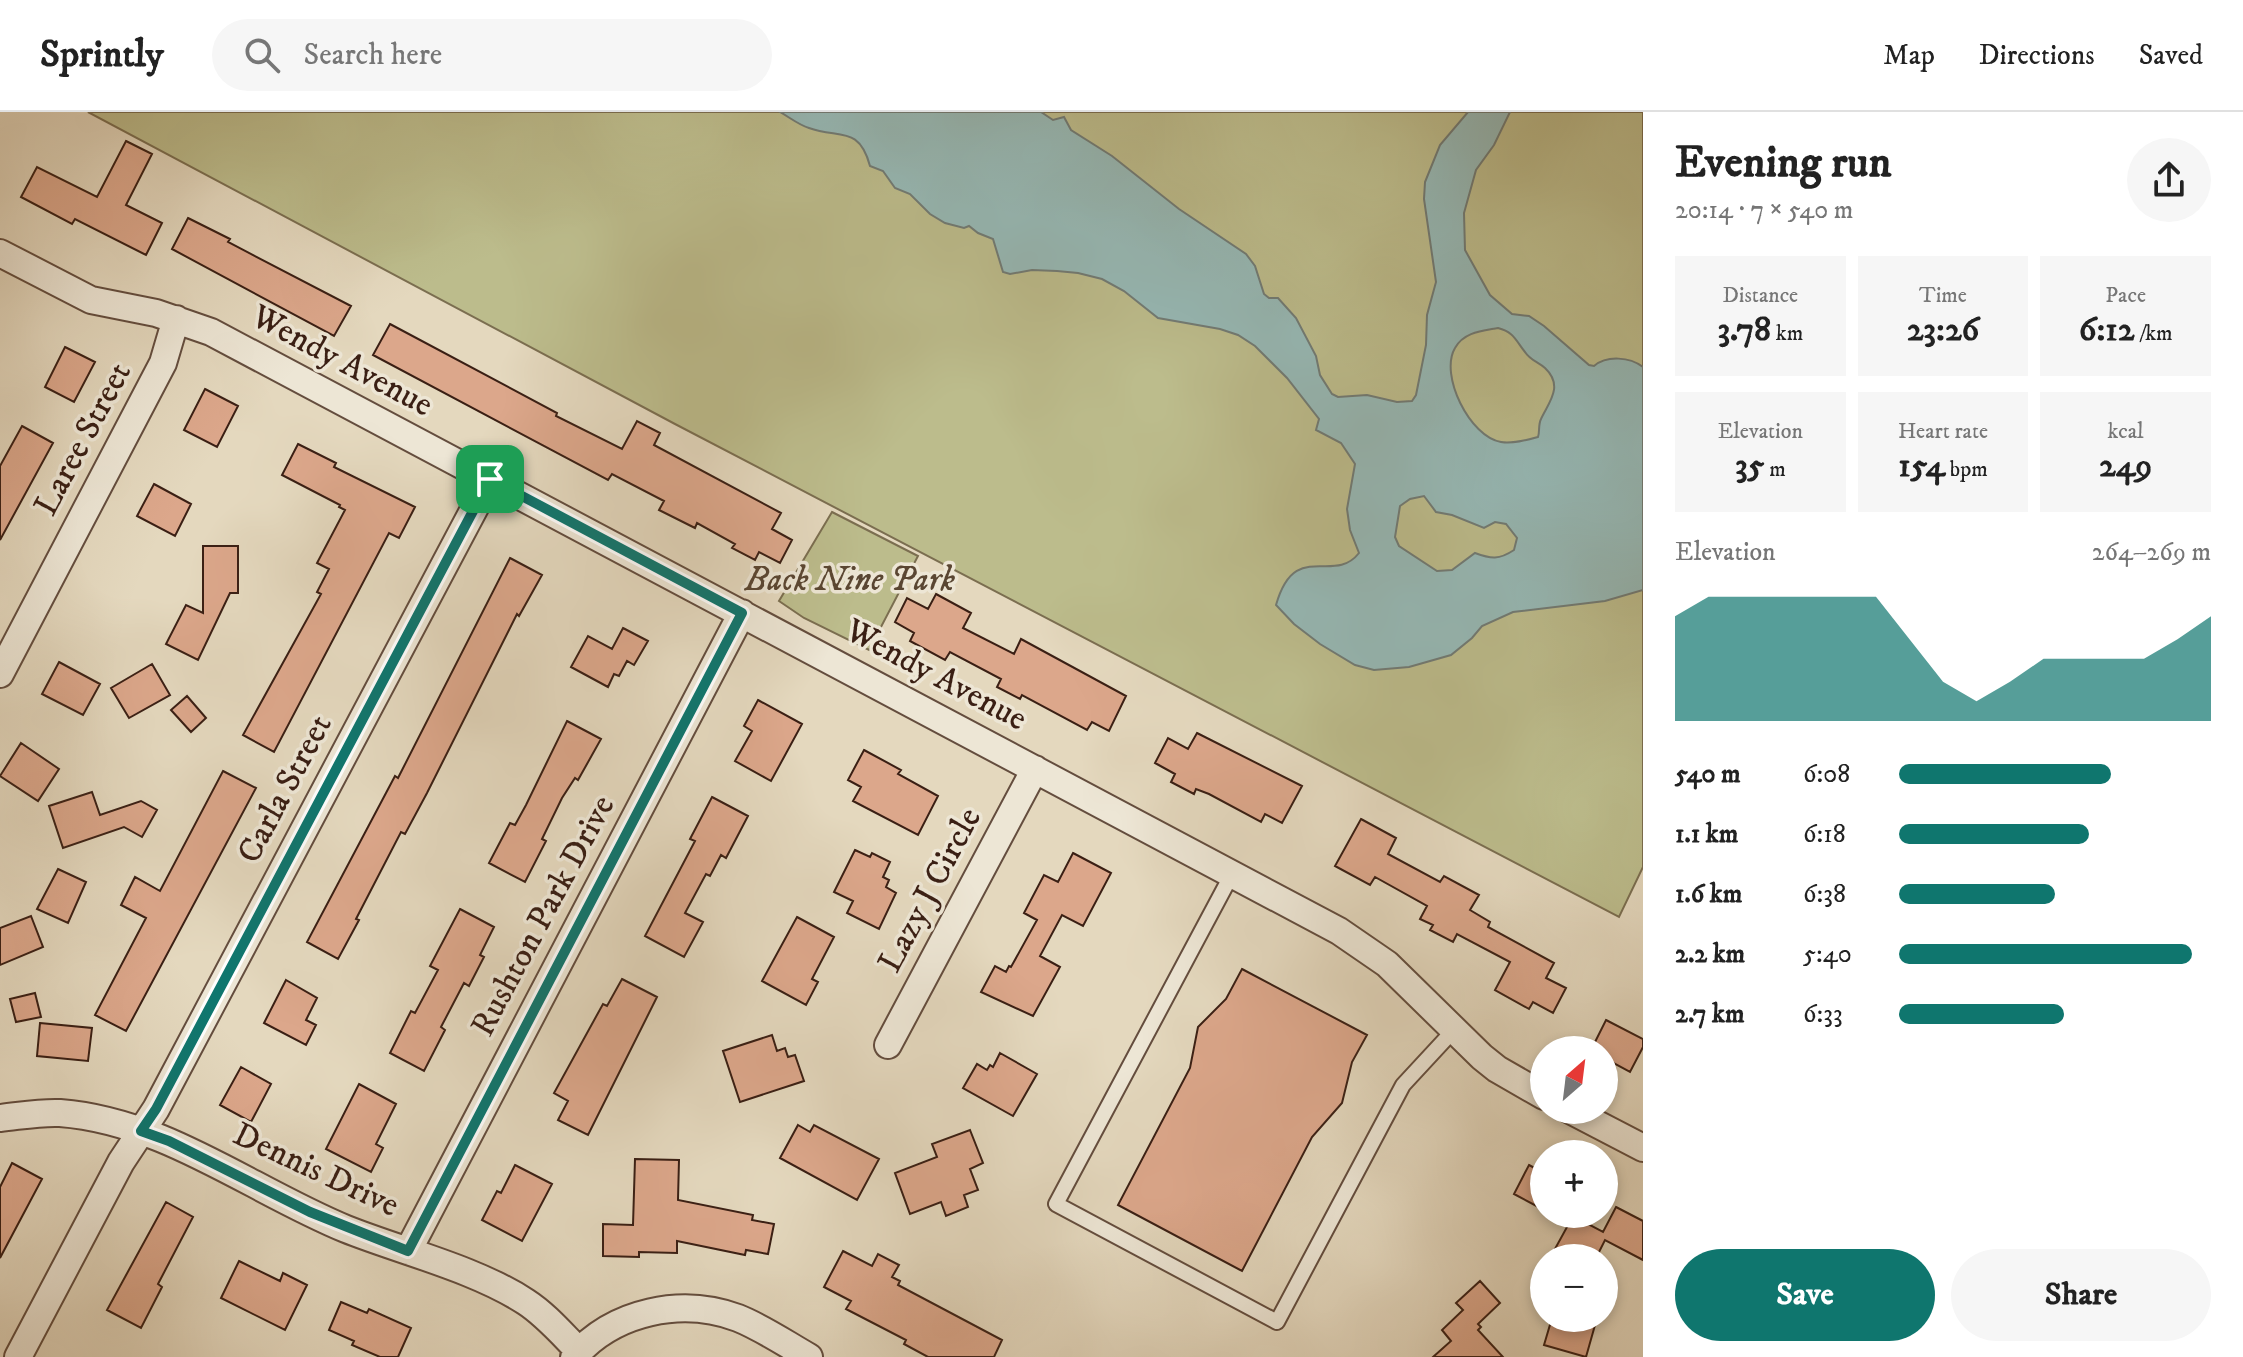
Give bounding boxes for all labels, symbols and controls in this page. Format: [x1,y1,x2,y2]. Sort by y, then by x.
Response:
search box [212,19,772,91]
text: Sprintly [40,31,164,79]
icon: search [240,33,284,77]
text: Search here [304,37,442,74]
text: Map [1883,38,1935,73]
text: Directions [1979,38,2095,73]
text: Saved [2139,38,2203,73]
text: Evening run [1675,136,1892,191]
button: share [2127,138,2211,222]
text: 20:14 · 7 × 540 m [1675,194,1853,227]
text: Distance [1722,282,1798,309]
text: Time [1919,282,1967,309]
text: Pace [2105,282,2146,309]
street label: Wendy Avenue [243,295,440,426]
text: 3.78 [1717,309,1771,351]
text: 23:26 [1907,309,1979,351]
text: 6:12 [2079,309,2134,351]
text: km [1771,320,1803,347]
text: /km [2134,320,2173,347]
street label: Laree Street [25,355,141,523]
text: Elevation [1718,418,1803,445]
text: Heart rate [1898,418,1988,445]
text: kcal [2108,418,2144,445]
pin [456,445,524,513]
text: 35 [1735,445,1765,487]
text: 154 [1898,445,1945,487]
text: 249 [2099,445,2152,487]
text: m [1765,456,1786,483]
text: bpm [1945,456,1988,483]
icon: arrive [468,457,512,501]
text: Elevation [1675,536,1776,569]
text: 264–269 m [2092,536,2211,569]
park label: Back Nine Park [744,559,956,601]
street label: Wendy Avenue [837,609,1034,740]
street label: Carla Street [228,708,342,870]
text: 540 m [1675,758,1741,791]
text: 6:08 [1803,758,1850,791]
street label: Rushton Park Drive [462,788,624,1044]
street label: Lazy J Circle [869,800,991,980]
text: 1.1 km [1675,818,1738,851]
text: 6:18 [1803,818,1846,851]
text: 1.6 km [1675,878,1742,911]
text: 6:38 [1803,878,1846,911]
text: 2.2 km [1675,938,1745,971]
text: 5:40 [1803,938,1852,971]
text: 2.7 km [1675,998,1744,1031]
text: 6:33 [1803,998,1843,1031]
north arrow [1530,1036,1618,1124]
map controls [1530,1036,1618,1332]
street label: Dennis Drive [226,1113,406,1227]
button: + [1530,1140,1618,1228]
button: − [1530,1244,1618,1332]
button: Save [1675,1249,1935,1341]
button: Share [1951,1249,2211,1341]

